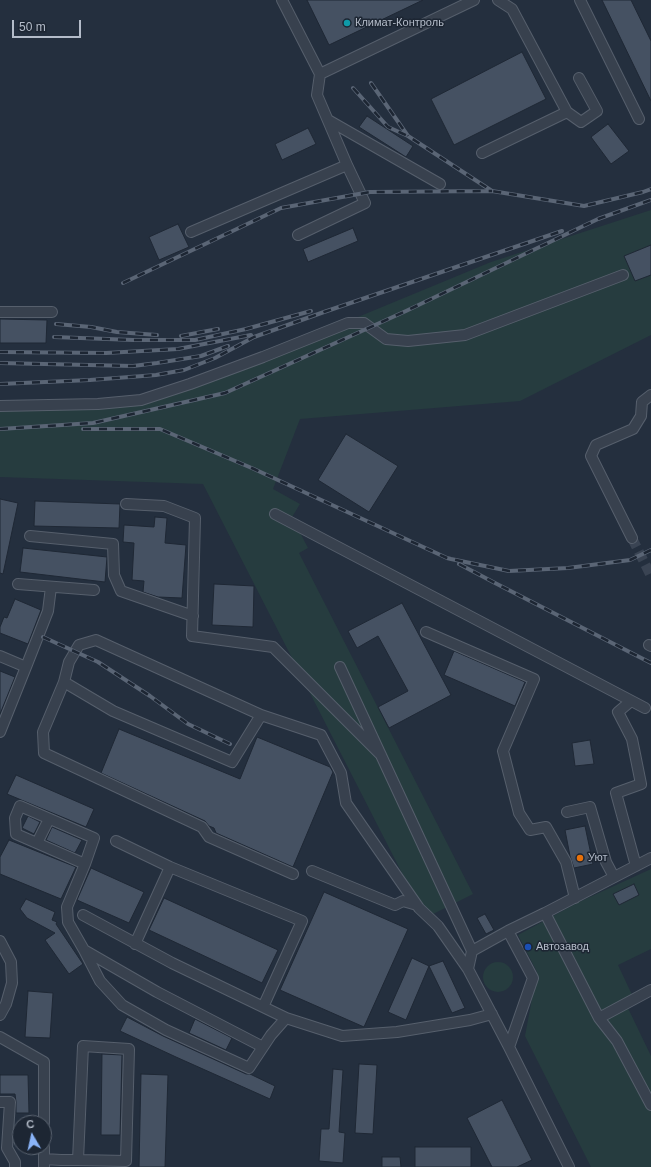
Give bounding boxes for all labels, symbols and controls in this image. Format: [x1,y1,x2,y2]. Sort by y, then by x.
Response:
scale bar [14,12,83,38]
place label: Климат-Контроль [355,16,444,30]
marker: Климат-Контроль [342,18,352,28]
text: 50 m [19,20,46,34]
place label: Уют [588,851,608,865]
marker: Уют [575,853,585,863]
place label: Автозавод [536,940,589,954]
marker: Автозавод [523,942,533,952]
north arrow [12,1115,52,1155]
text: С [25,1118,35,1131]

